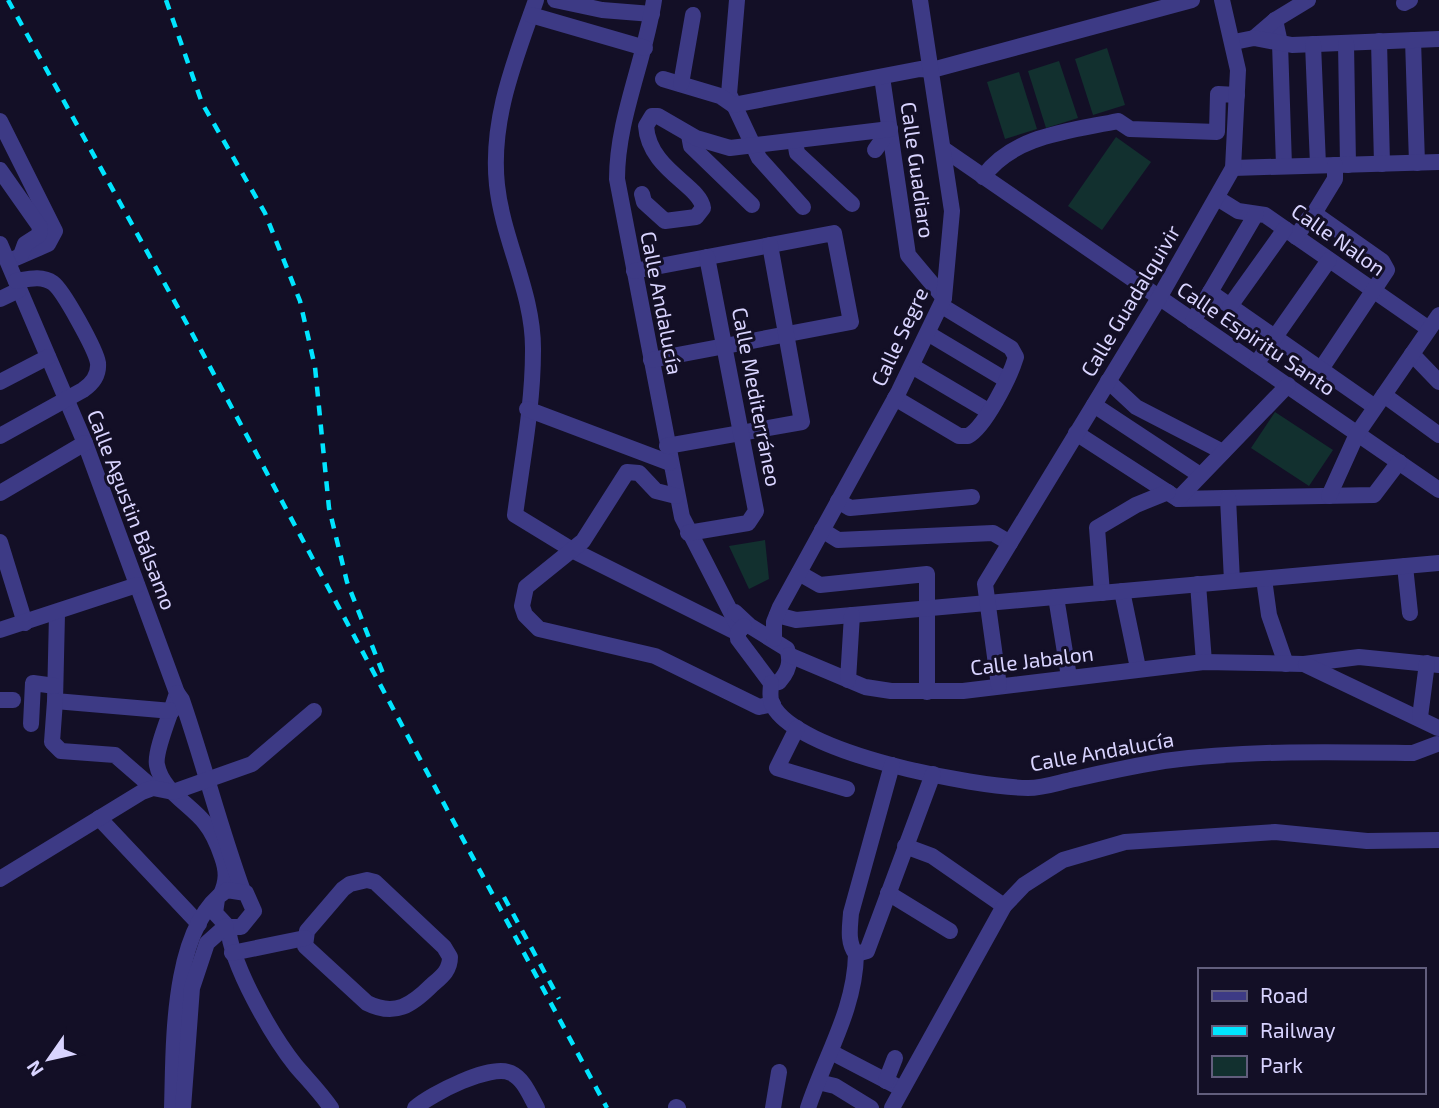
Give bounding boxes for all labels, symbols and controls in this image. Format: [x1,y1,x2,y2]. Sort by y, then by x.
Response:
street label: Calle Guadiaro [897,100,940,240]
street label: Calle Nalon [1287,197,1391,280]
street label: Calle Guadalquivir [1075,219,1185,381]
street label: Calle Andalucía [636,229,689,377]
street label: Calle Espiritu Santo [1173,276,1341,400]
street label: Calle Segre [865,283,932,390]
street label: Calle Mediterráneo [728,305,787,488]
street label: Calle Agustin Bálsamo [83,406,182,613]
street label: Calle Jabalon [969,640,1095,679]
street label: Calle Andalucía [1028,726,1176,775]
legend [1198,968,1425,1094]
text: Road [1260,982,1308,1007]
text: Railway [1260,1017,1336,1042]
north arrow [14,1024,84,1094]
text: Park [1260,1052,1303,1077]
text: N [21,1057,48,1081]

